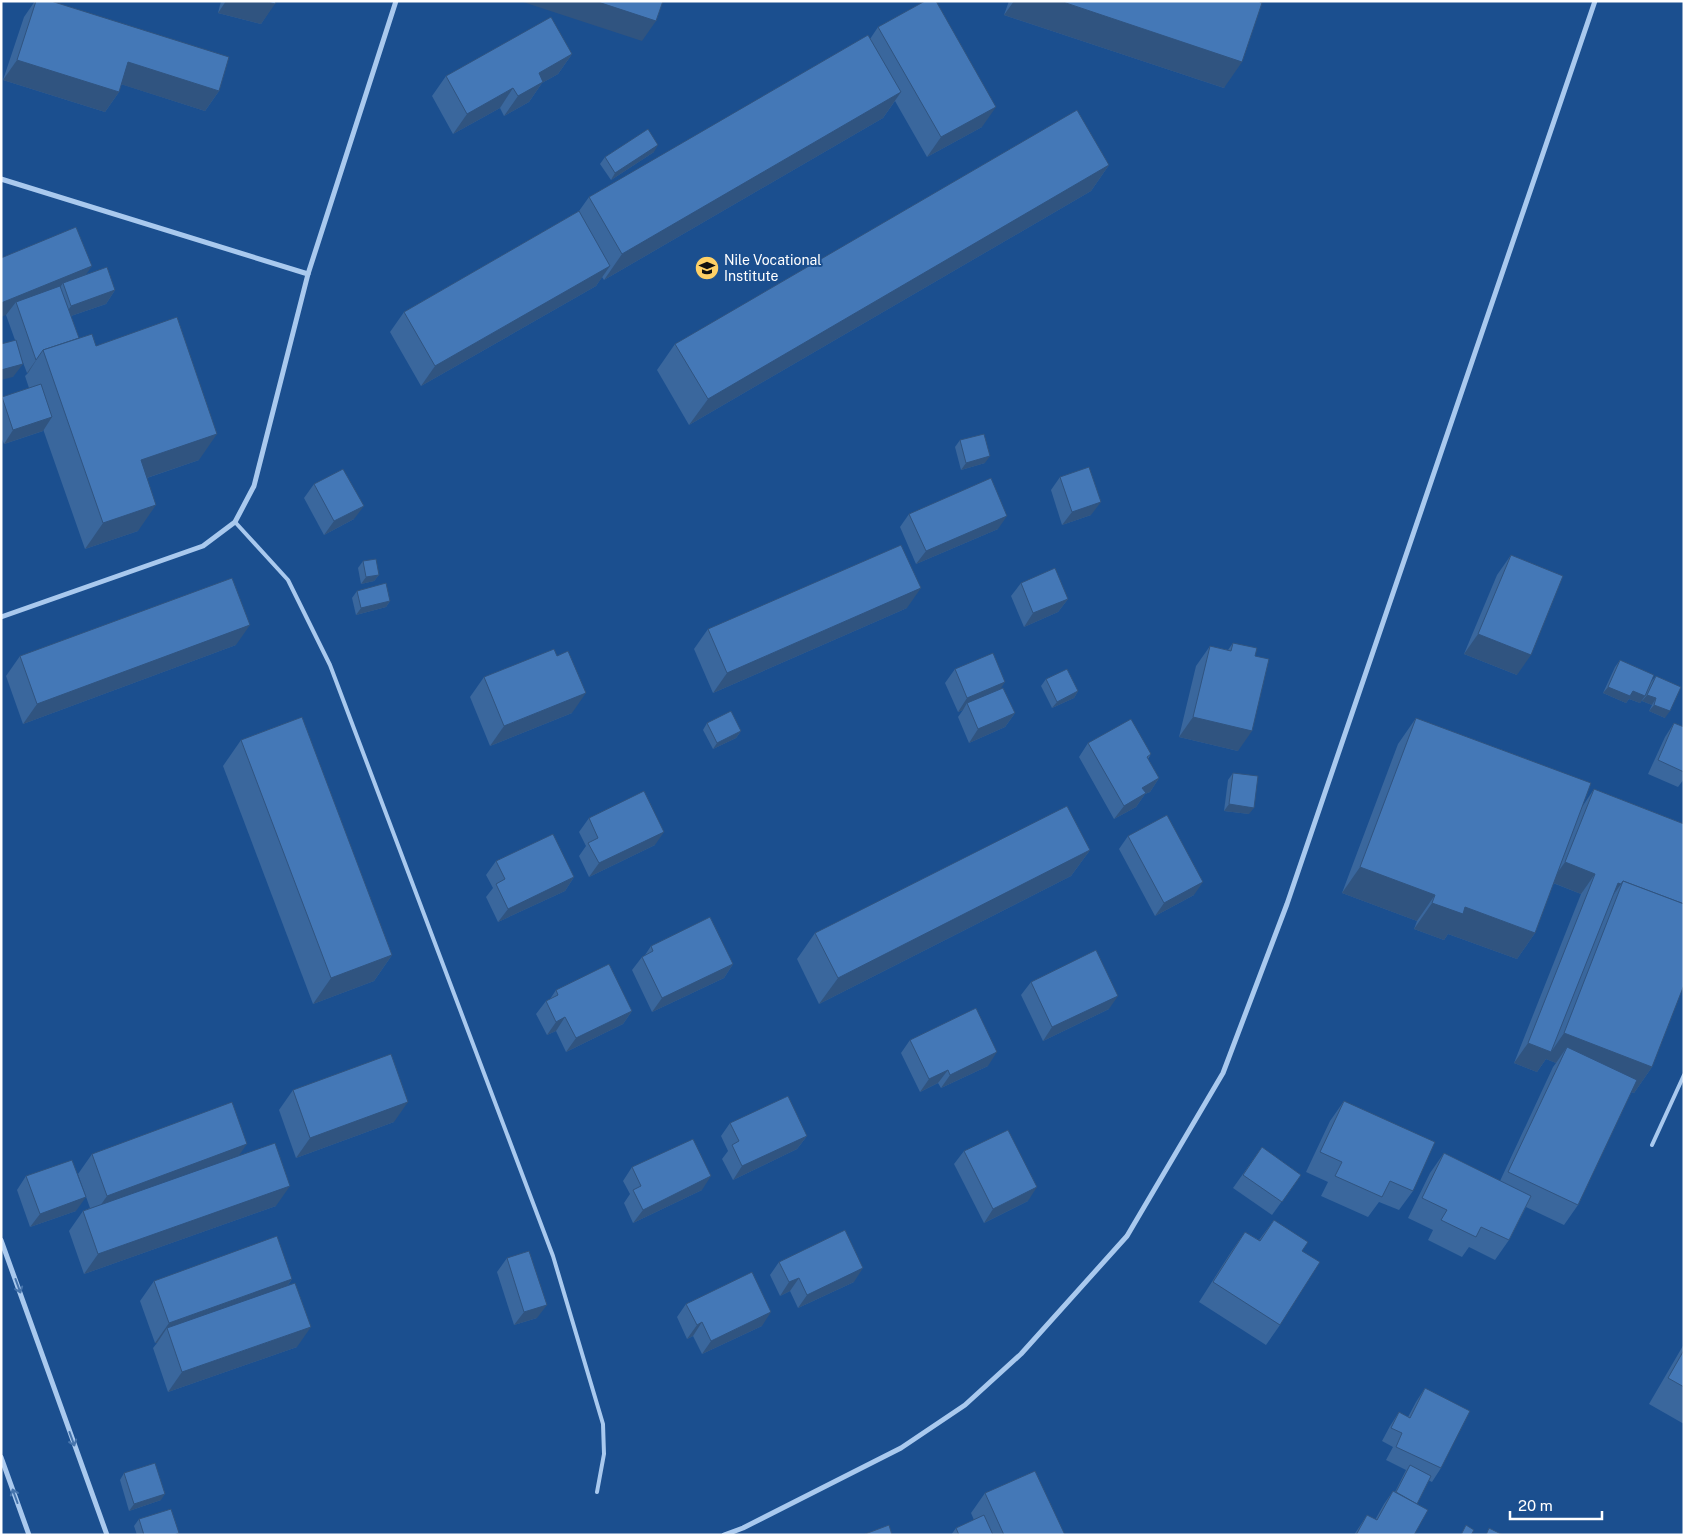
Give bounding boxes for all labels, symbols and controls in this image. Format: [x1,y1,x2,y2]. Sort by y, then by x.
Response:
place label: Nile Vocational Institute [724,252,821,284]
school or university icon: Nile Vocational Institute [694,255,720,281]
one-way arrow [14,1277,23,1293]
one-way arrow [68,1430,77,1446]
scale bar [1510,1488,1602,1520]
one-way arrow [10,1489,19,1504]
text: 20 m [1518,1497,1553,1514]

